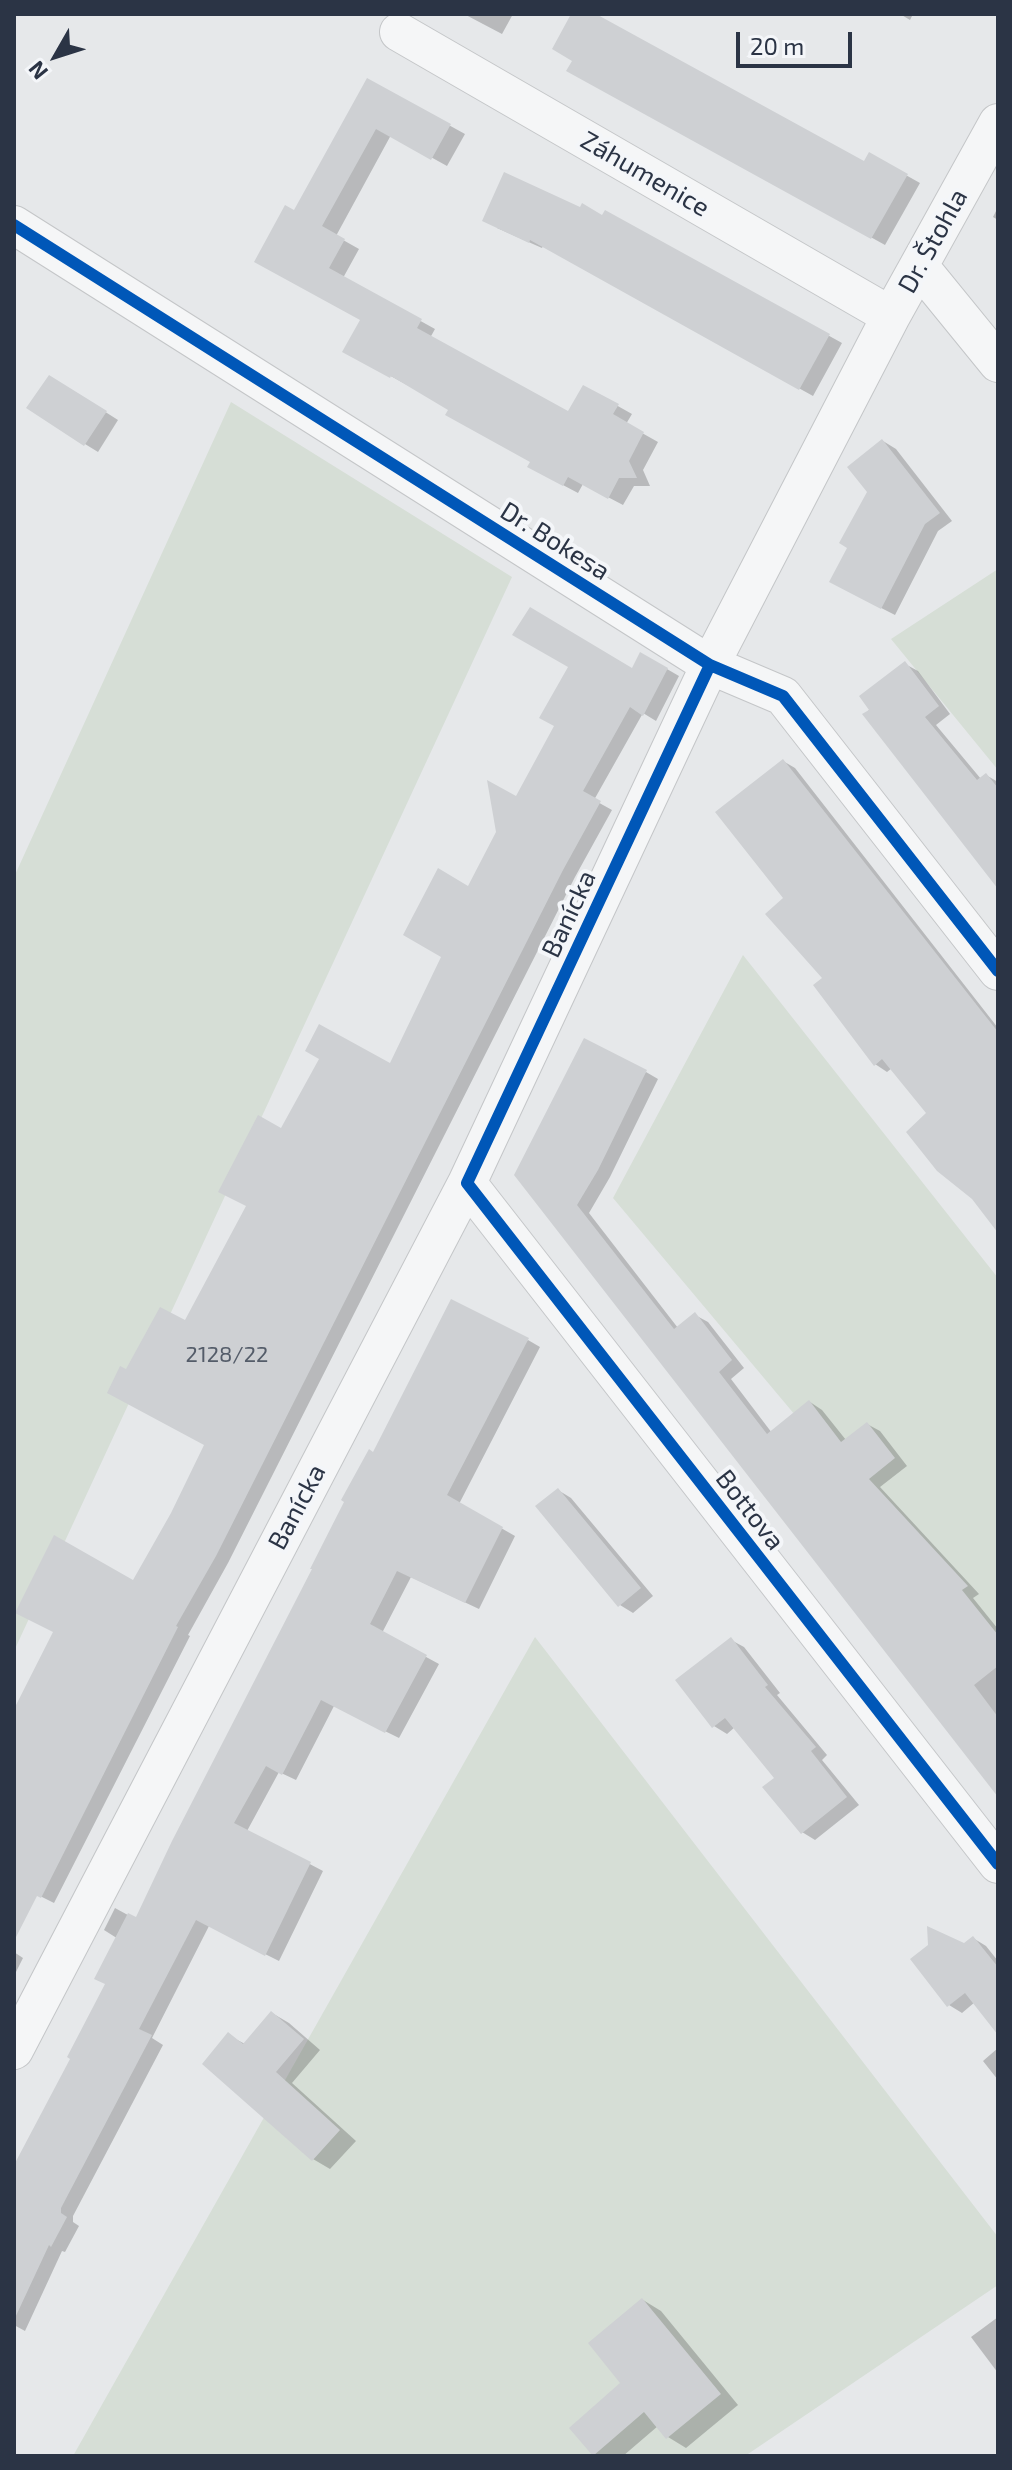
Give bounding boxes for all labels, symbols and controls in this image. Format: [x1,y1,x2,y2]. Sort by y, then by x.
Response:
north arrow [16,16,96,96]
scale bar [740,16,856,66]
text: 20 m [750,31,804,60]
text: N [22,57,52,85]
street label: Záhumenice [575,125,715,223]
street label: Dr. Štohla [892,183,974,299]
street label: Dr. Bokesa [494,495,616,587]
street label: Banícka [535,866,603,962]
house number: 2128/22 [186,1342,268,1368]
street label: Banícka [262,1459,332,1555]
street label: Bottova [709,1464,791,1556]

